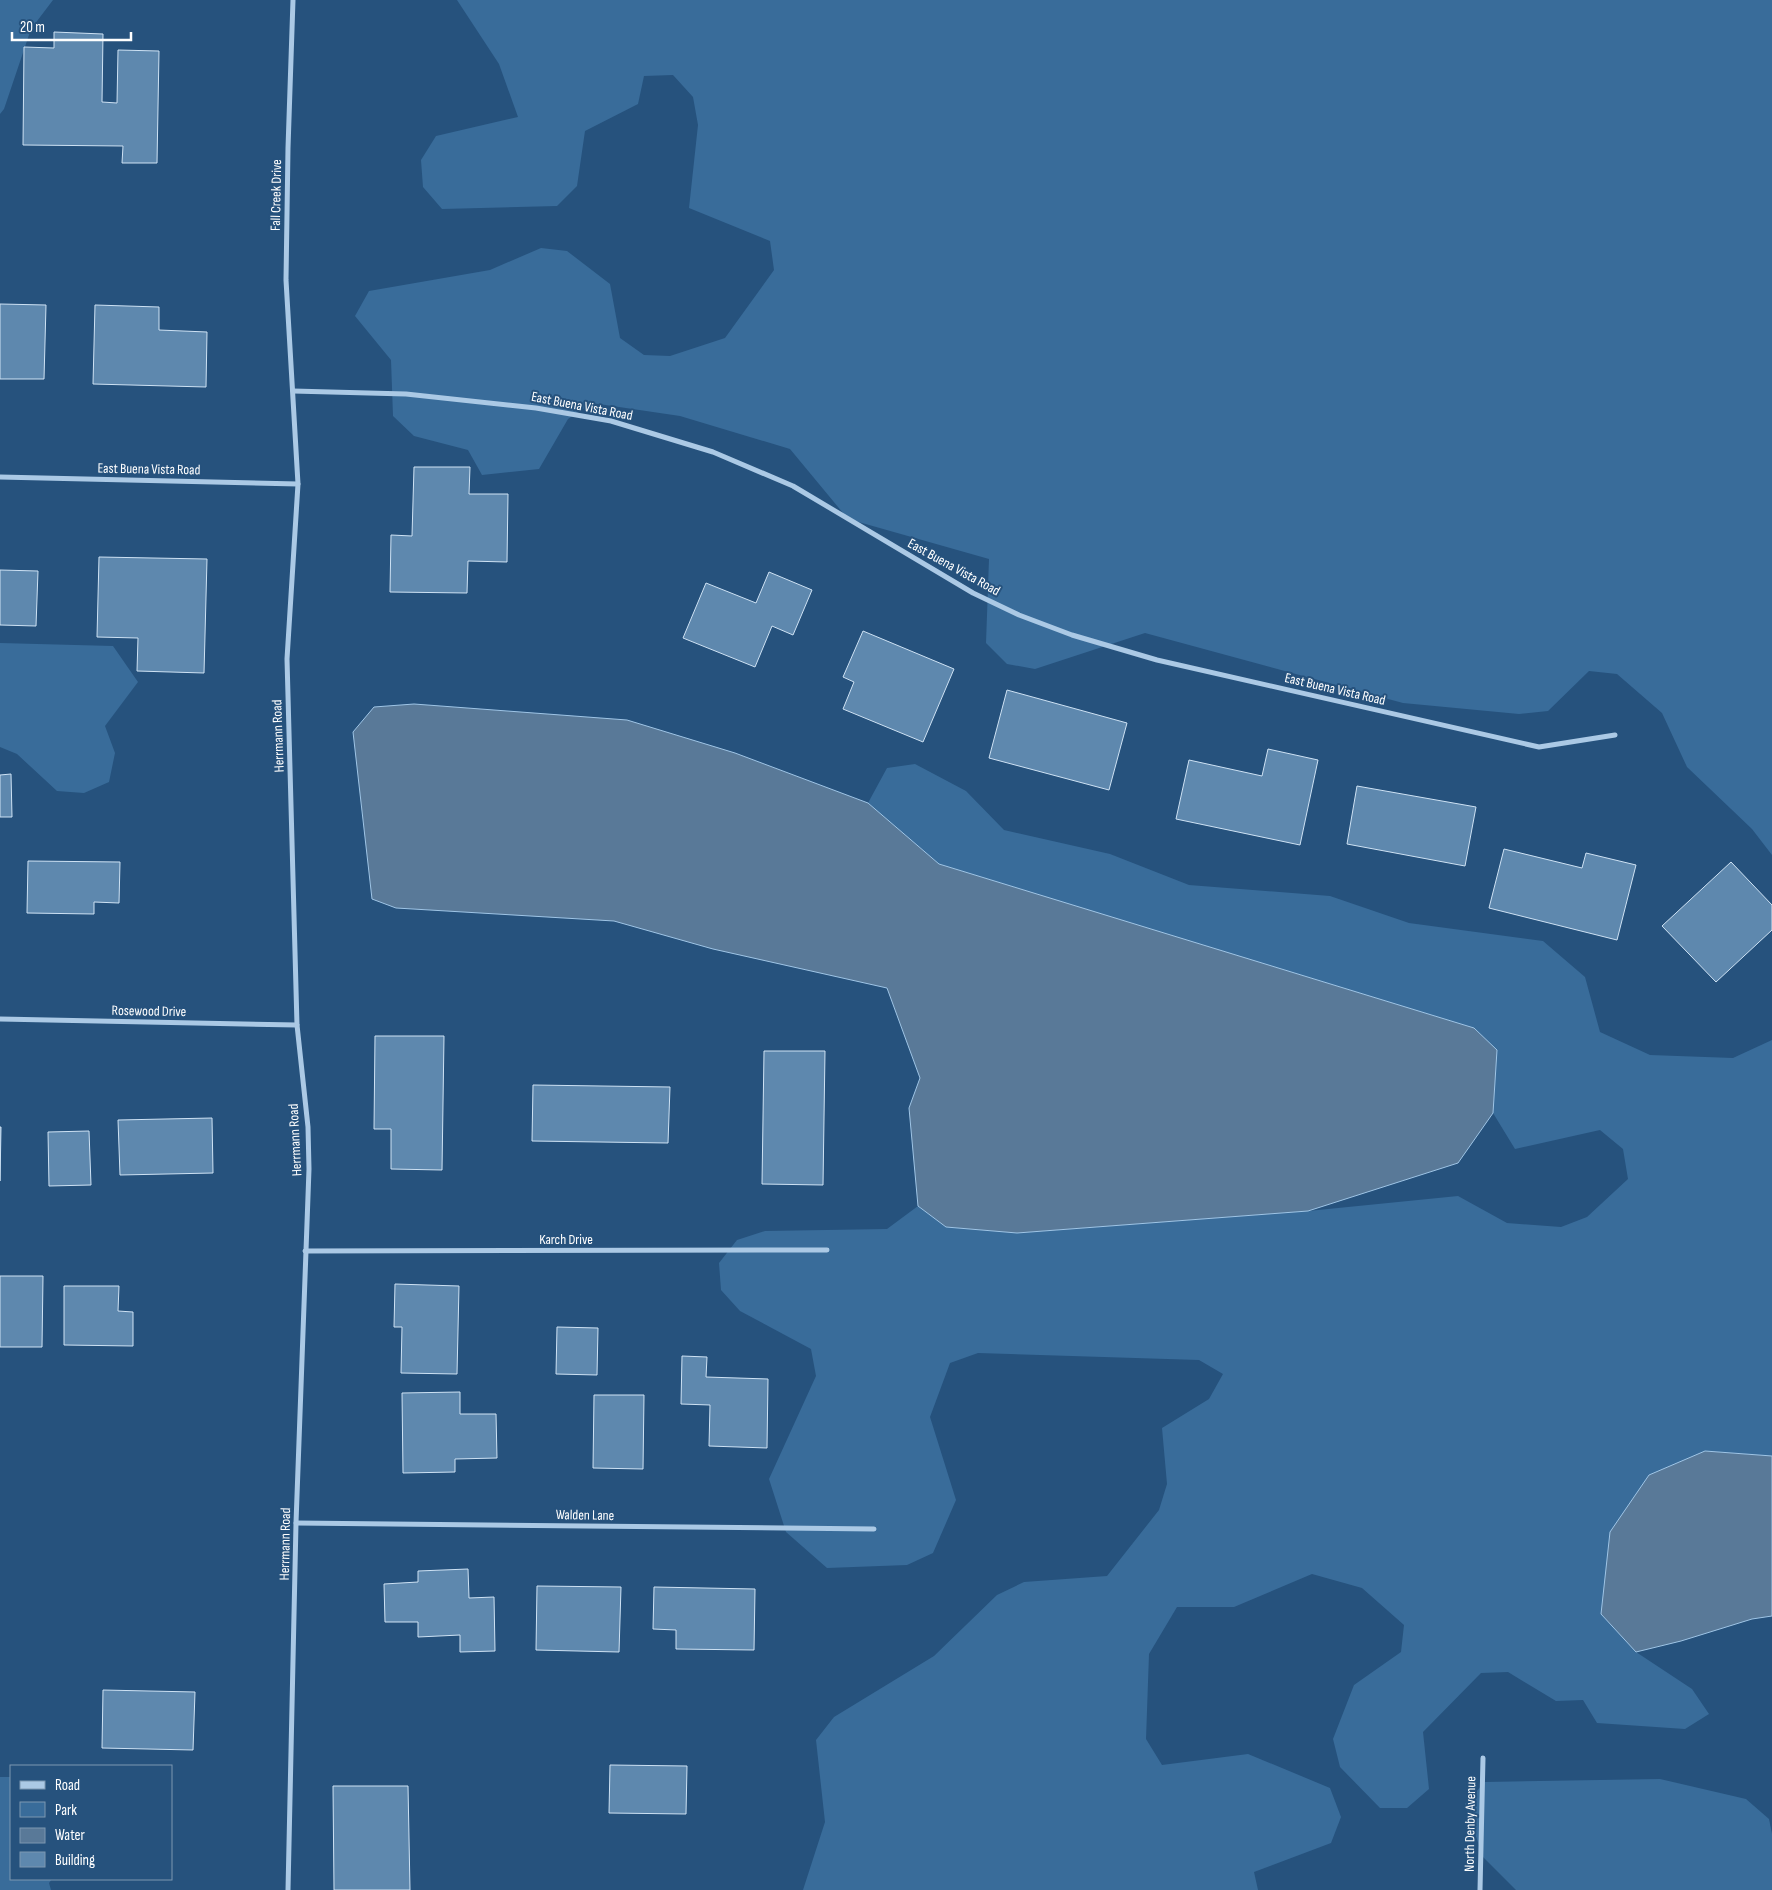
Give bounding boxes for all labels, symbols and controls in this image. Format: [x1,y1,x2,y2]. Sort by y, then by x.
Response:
scale bar [12,10,131,42]
text: 20 m [20,18,45,37]
street label: Fall Creek Drive [267,159,285,231]
street label: East Buena Vista Road [530,388,634,424]
street label: East Buena Vista Road [97,460,201,478]
street label: East Buena Vista Road [905,535,1003,599]
street label: East Buena Vista Road [1283,669,1387,709]
street label: Herrmann Road [268,699,288,773]
street label: Rosewood Drive [112,1002,186,1020]
street label: Herrmann Road [285,1103,305,1177]
street label: Karch Drive [539,1231,593,1248]
street label: Walden Lane [556,1506,614,1524]
street label: Herrmann Road [276,1507,294,1580]
legend [10,1765,172,1880]
text: Road [55,1776,80,1795]
street label: North Denby Avenue [1461,1776,1479,1872]
text: Park [55,1801,77,1820]
text: Water [55,1826,86,1845]
text: Building [55,1851,95,1870]

